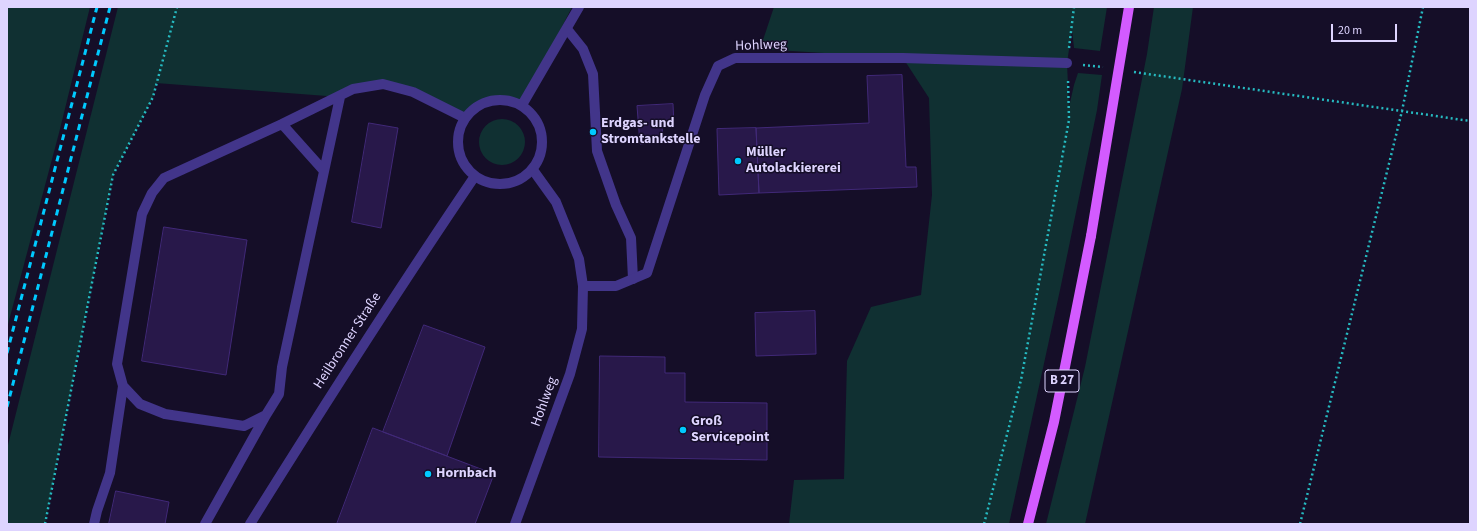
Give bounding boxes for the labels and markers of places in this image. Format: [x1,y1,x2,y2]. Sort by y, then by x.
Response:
place label: Erdgas- und Stromtankstelle [601,116,701,148]
marker: Erdgas- und Stromtankstelle [588,127,598,137]
place label: Müller Autolackiererei [746,145,841,178]
marker: Müller Autolackiererei [733,156,743,166]
place label: Groß Servicepoint [691,414,769,446]
marker: Groß Servicepoint [678,425,688,435]
place label: Hornbach [436,466,497,482]
marker: Hornbach [423,469,433,479]

